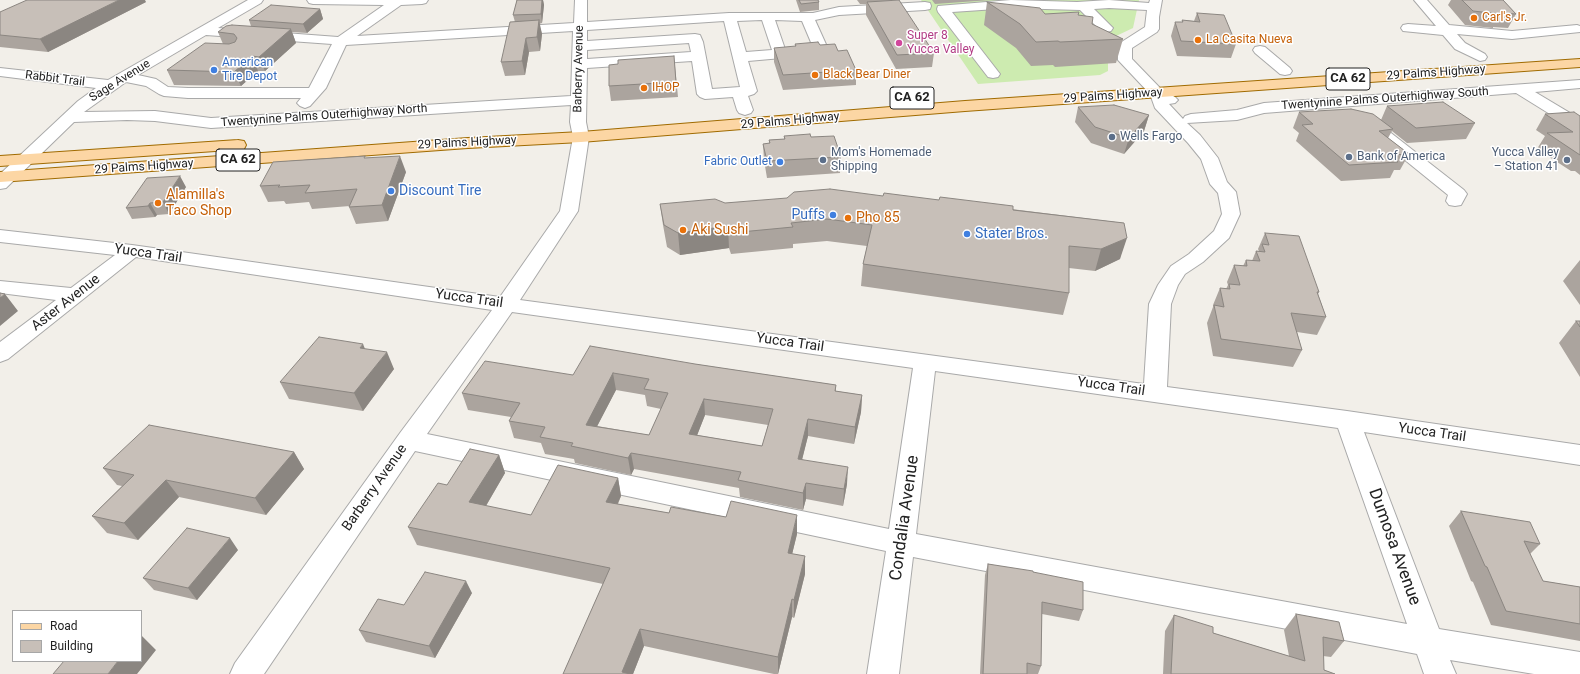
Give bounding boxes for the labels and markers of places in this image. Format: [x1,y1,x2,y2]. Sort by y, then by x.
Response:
place label: Carl's Jr. [1482,11,1527,25]
marker: Carl's Jr. [1469,13,1479,23]
place label: Super 8 Yucca Valley [907,29,974,57]
place label: La Casita Nueva [1206,33,1293,47]
marker: La Casita Nueva [1193,35,1203,45]
marker: Super 8 Yucca Valley [894,38,904,48]
place label: American Tire Depot [222,56,277,84]
marker: American Tire Depot [209,65,219,75]
place label: Black Bear Diner [823,68,911,82]
marker: Black Bear Diner [810,70,820,80]
place label: IHOP [652,81,680,95]
marker: IHOP [639,83,649,93]
place label: Wells Fargo [1120,130,1182,144]
marker: Wells Fargo [1107,132,1117,142]
place label: Mom's Homemade Shipping [831,146,932,174]
place label: Yucca Valley – Station 41 [1492,146,1559,174]
place label: Bank of America [1357,150,1445,164]
marker: Bank of America [1344,152,1354,162]
place label: Fabric Outlet [704,155,772,169]
marker: Mom's Homemade Shipping [818,155,828,165]
marker: Yucca Valley – Station 41 [1562,155,1572,165]
marker: Fabric Outlet [775,157,785,167]
place label: Discount Tire [399,183,481,199]
marker: Discount Tire [386,186,396,196]
place label: Alamilla's Taco Shop [166,187,232,220]
marker: Alamilla's Taco Shop [153,198,163,208]
place label: Puffs [791,207,825,223]
marker: Puffs [828,210,838,220]
place label: Pho 85 [856,210,900,226]
marker: Pho 85 [843,213,853,223]
place label: Aki Sushi [691,222,748,238]
marker: Aki Sushi [678,225,688,235]
place label: Stater Bros. [975,226,1048,242]
marker: Stater Bros. [962,229,972,239]

